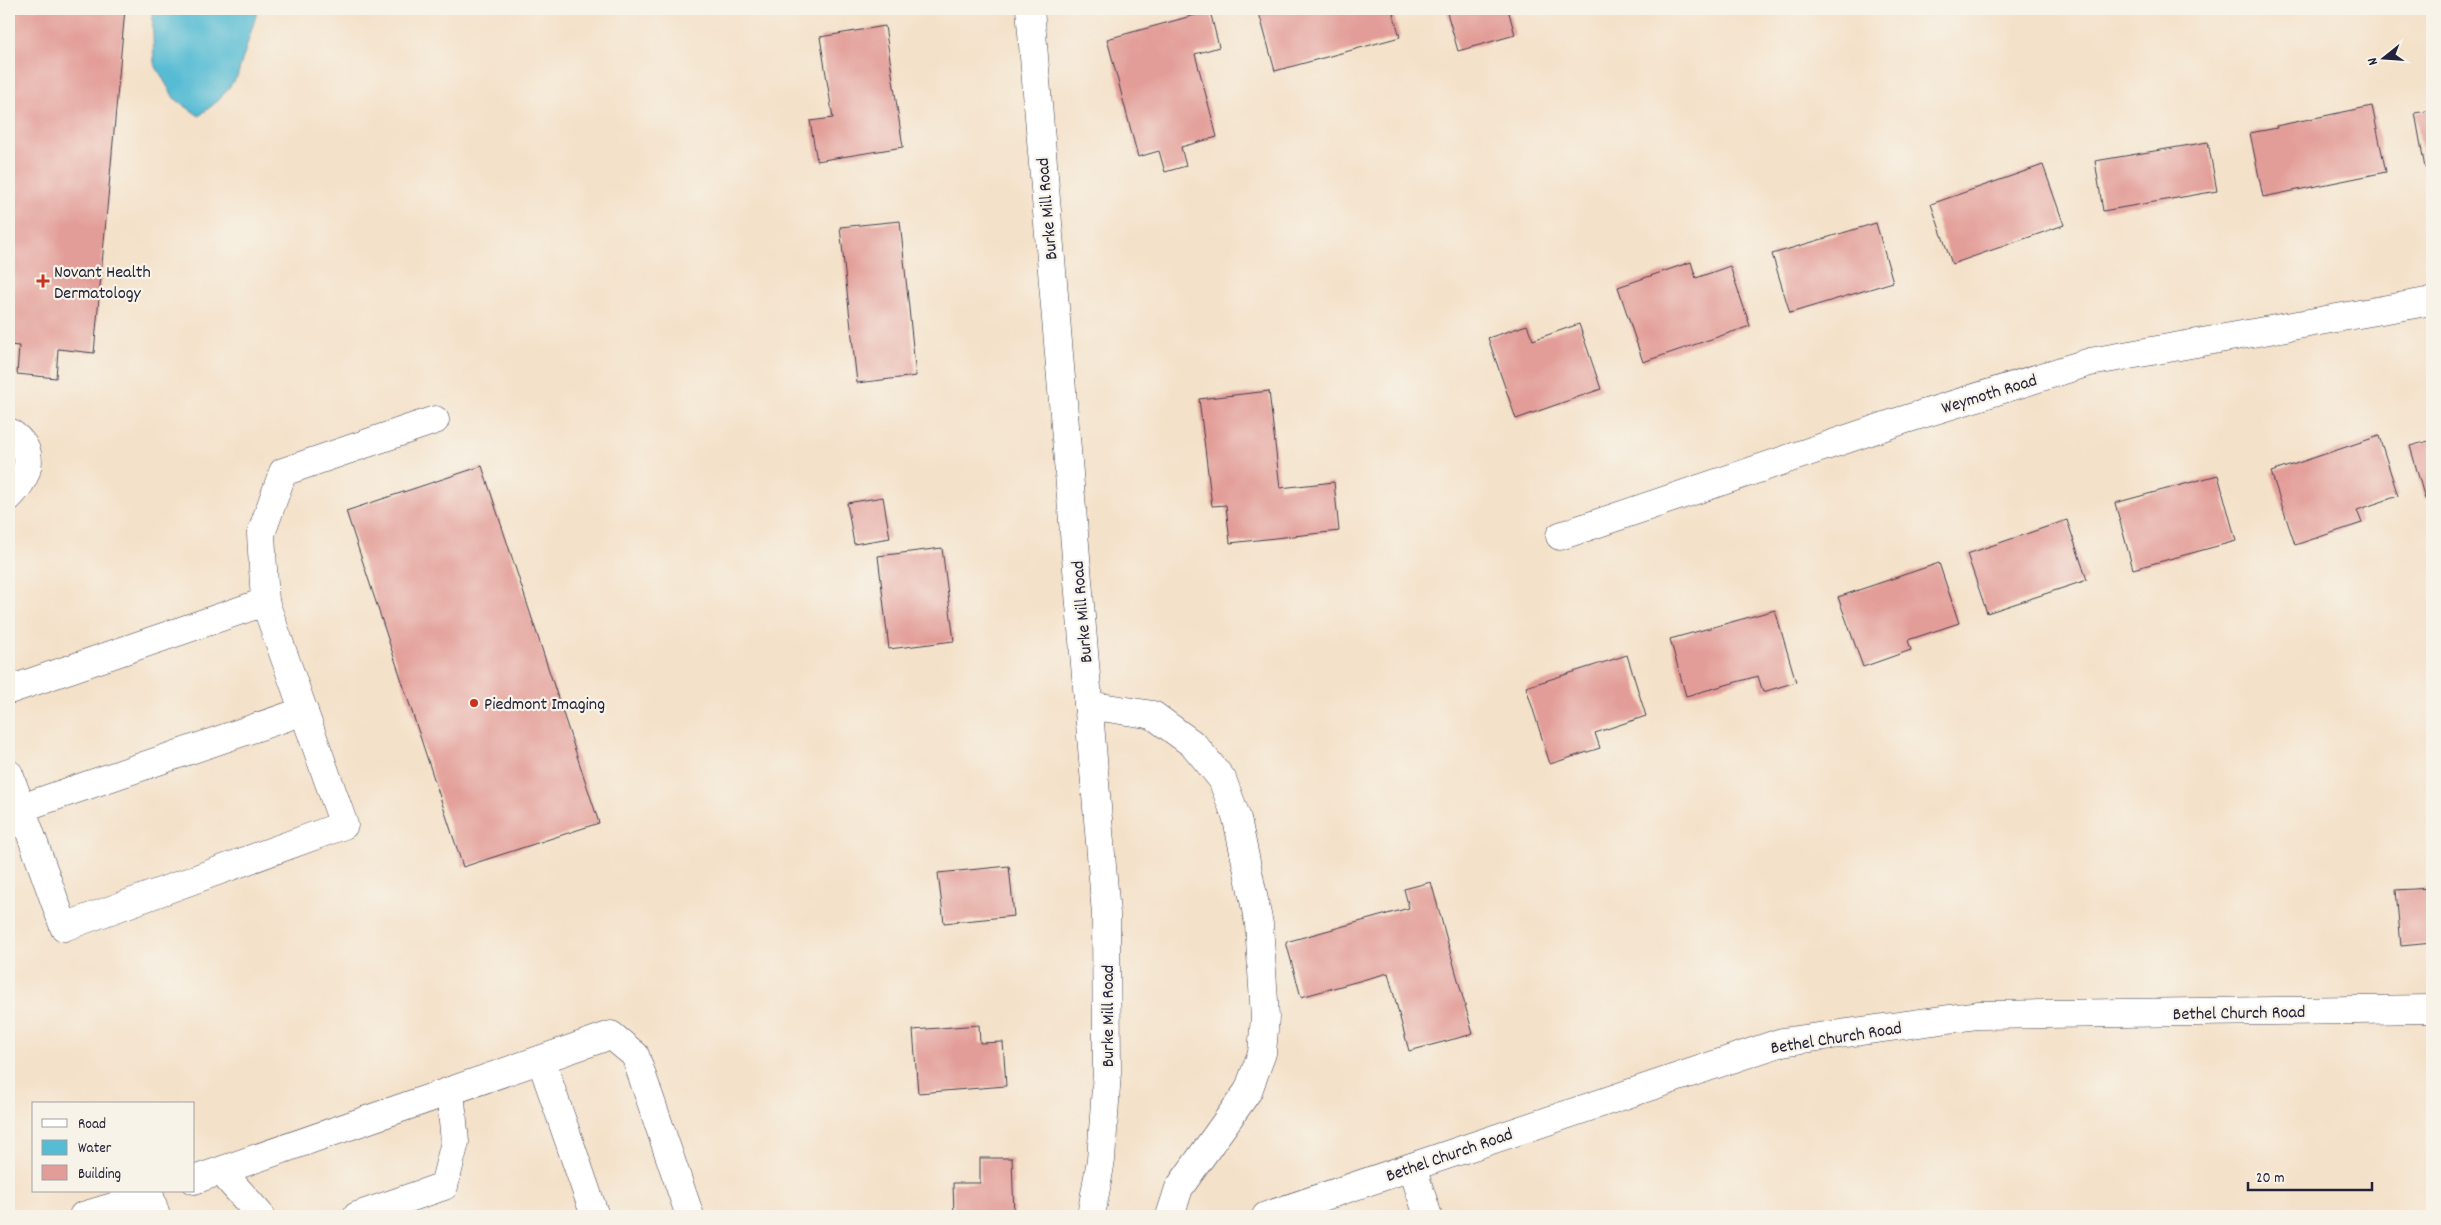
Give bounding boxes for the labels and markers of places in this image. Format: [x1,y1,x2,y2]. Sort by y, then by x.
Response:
place label: Novant Health Dermatology [54,261,151,307]
marker: Novant Health Dermatology [36,274,50,288]
place label: Piedmont Imaging [484,693,605,718]
marker: Piedmont Imaging [468,697,480,709]

